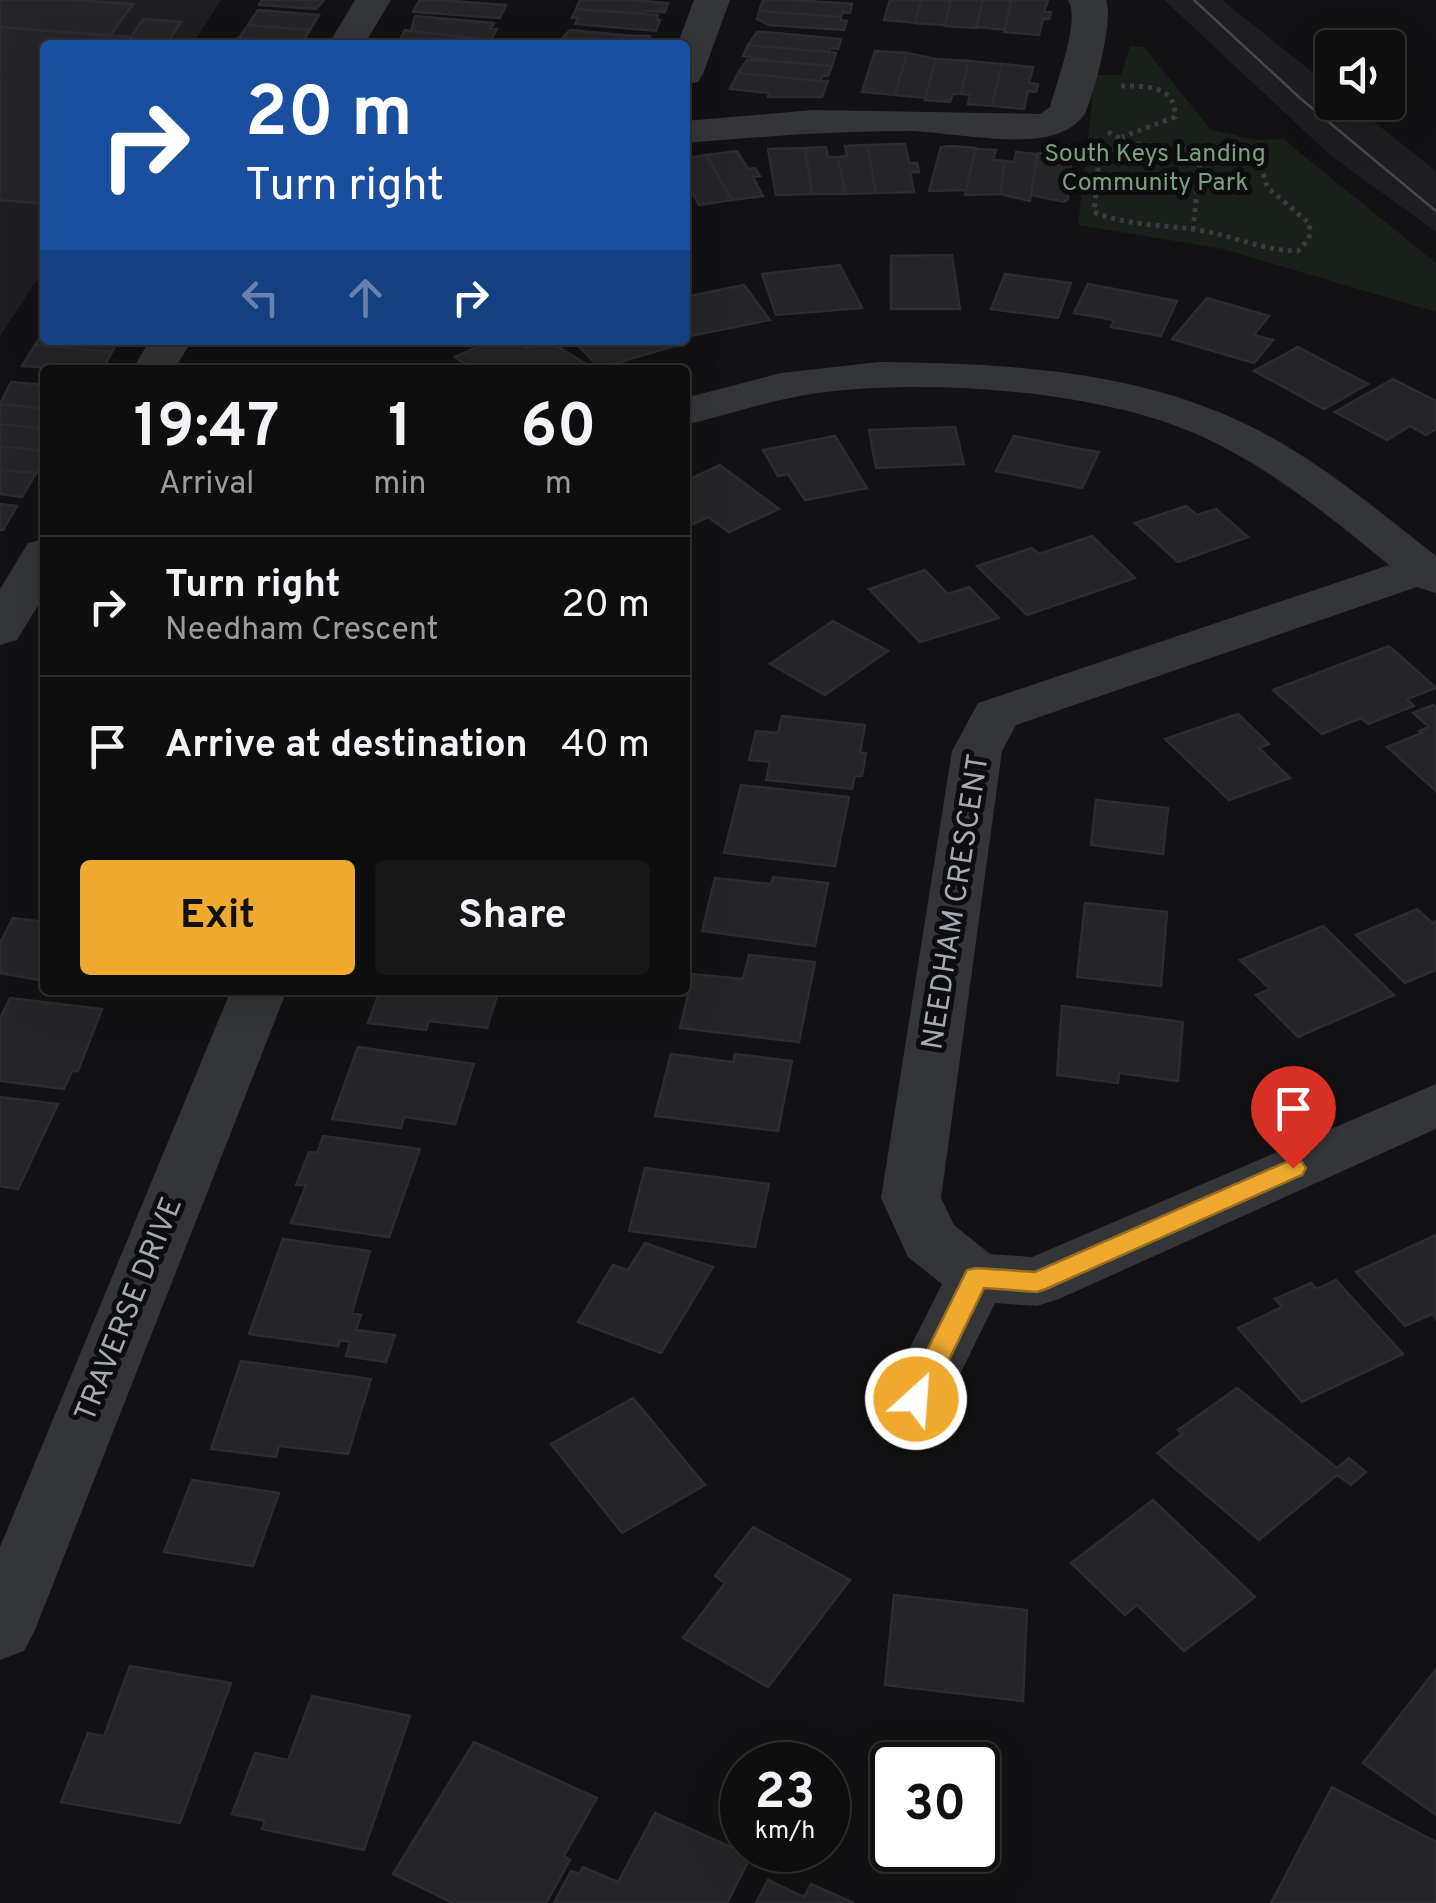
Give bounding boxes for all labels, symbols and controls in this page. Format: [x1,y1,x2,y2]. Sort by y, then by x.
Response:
map controls [1315,30,1405,120]
button: sound [1315,30,1405,120]
text: 20 m [245,72,413,161]
icon: right [80,80,210,210]
park label: South Keys Landing Community Park [1044,139,1266,200]
text: Turn right [245,159,444,216]
icon: left [233,270,288,325]
icon: ahead [338,270,393,325]
icon: right [443,270,498,325]
text: 19:47 [134,392,280,468]
text: 1 [388,392,412,468]
text: 60 [520,392,596,468]
text: Arrival [159,465,254,505]
text: min [373,465,427,505]
text: m [545,465,572,505]
text: Turn right [165,562,340,611]
icon: right [80,579,135,634]
text: 20 m [561,582,650,631]
text: Needham Crescent [165,611,439,651]
icon: arrive [80,719,135,774]
text: Arrive at destination [165,722,528,771]
text: 40 m [561,722,650,771]
street label: NEEDHAM CRESCENT [915,752,999,1052]
button: Exit [80,860,355,975]
button: Share [375,860,650,975]
pin [1251,1066,1336,1169]
icon: arrive [1266,1081,1321,1136]
street label: TRAVERSE DRIVE [68,1192,192,1428]
position arrow [864,1347,968,1451]
speed limit sign: 30 [870,1742,1000,1872]
text: 23 [755,1763,815,1826]
text: km/h [755,1816,815,1848]

